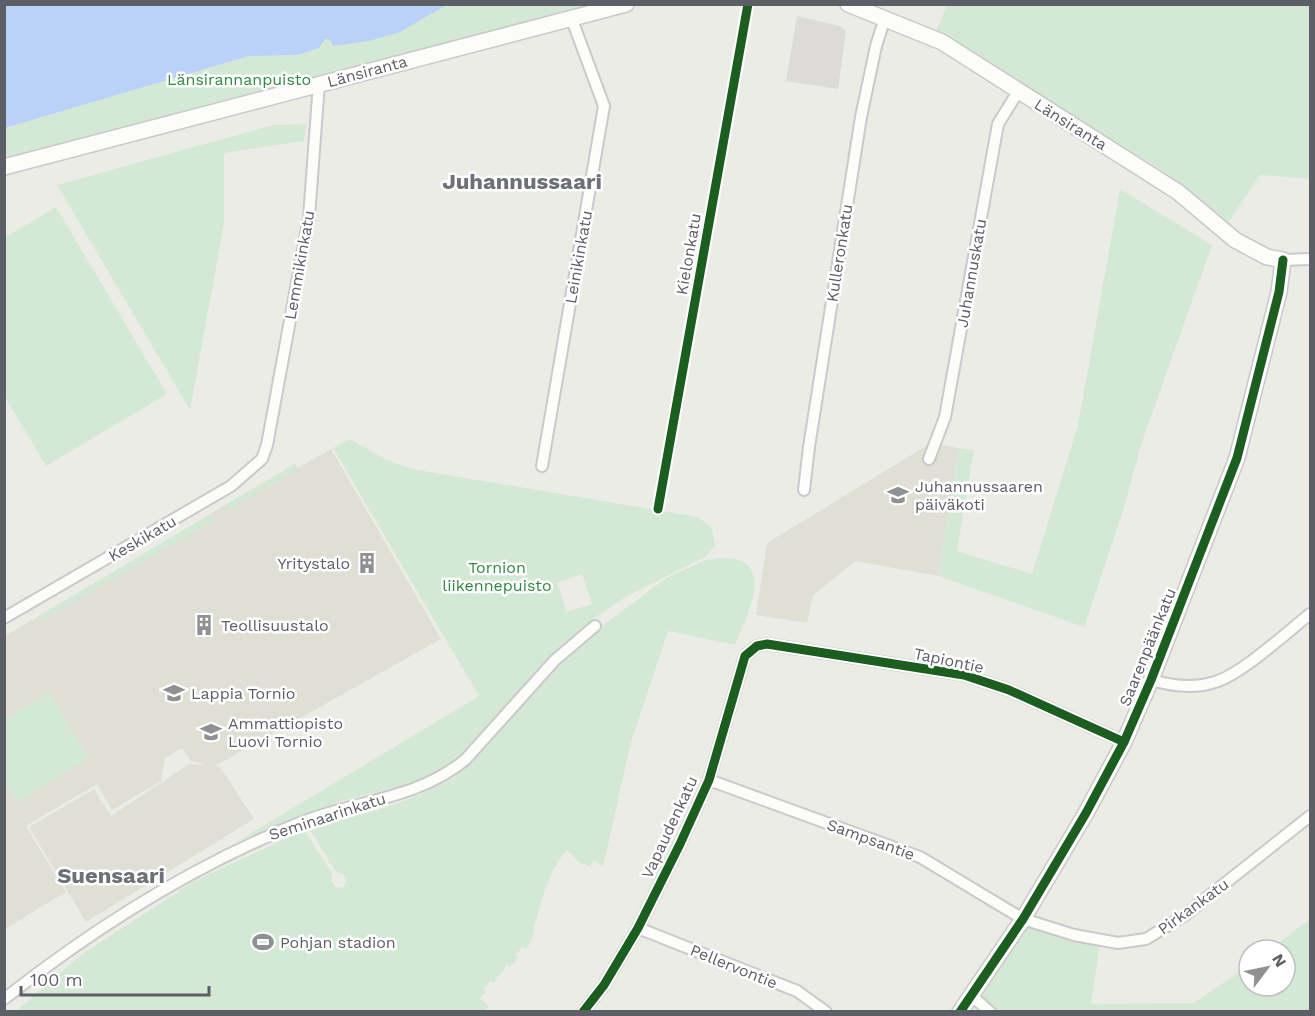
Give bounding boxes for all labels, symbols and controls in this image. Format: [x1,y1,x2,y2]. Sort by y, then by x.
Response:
street label: Länsiranta [325,52,409,91]
park label: Länsirannanpuisto [167,70,311,89]
street label: Länsiranta [1031,95,1111,154]
district label: Juhannussaari [442,169,602,194]
street label: Kulleronkatu [822,203,857,303]
street label: Lemmikinkatu [281,209,318,321]
street label: Leinikinkatu [561,209,596,305]
street label: Kielonkatu [672,212,705,296]
street label: Juhannuskatu [953,217,990,329]
place label: Juhannussaaren päiväkoti [915,477,1043,514]
school or university icon: Juhannussaaren päiväkoti [886,483,910,507]
street label: Keskikatu [105,511,179,565]
building icon: Yritystalo [355,551,379,575]
place label: Yritystalo [278,554,350,573]
park label: Tornion liikennepuisto [442,558,552,595]
street label: Saarenpäänkatu [1115,585,1180,709]
building icon: Teollisuustalo [192,613,216,637]
place label: Teollisuustalo [221,616,329,635]
street label: Tapiontie [912,644,986,677]
school or university icon: Lappia Tornio [162,681,186,705]
place label: Lappia Tornio [191,684,295,703]
place label: Ammattiopisto Luovi Tornio [228,714,343,751]
school or university icon: Ammattiopisto Luovi Tornio [199,720,223,744]
street label: Vapaudenkatu [637,773,701,881]
street label: Seminaarinkatu [266,789,388,844]
street label: Sampsantie [824,815,917,864]
district label: Suensaari [57,863,165,888]
street label: Pirkankatu [1154,874,1232,938]
sports icon: Pohjan stadion [251,930,275,954]
place label: Pohjan stadion [280,933,396,952]
north arrow [1237,938,1297,998]
street label: Pellervontie [687,940,780,993]
text: N [1268,950,1290,970]
scale bar [21,959,208,997]
text: 100 m [30,969,83,990]

